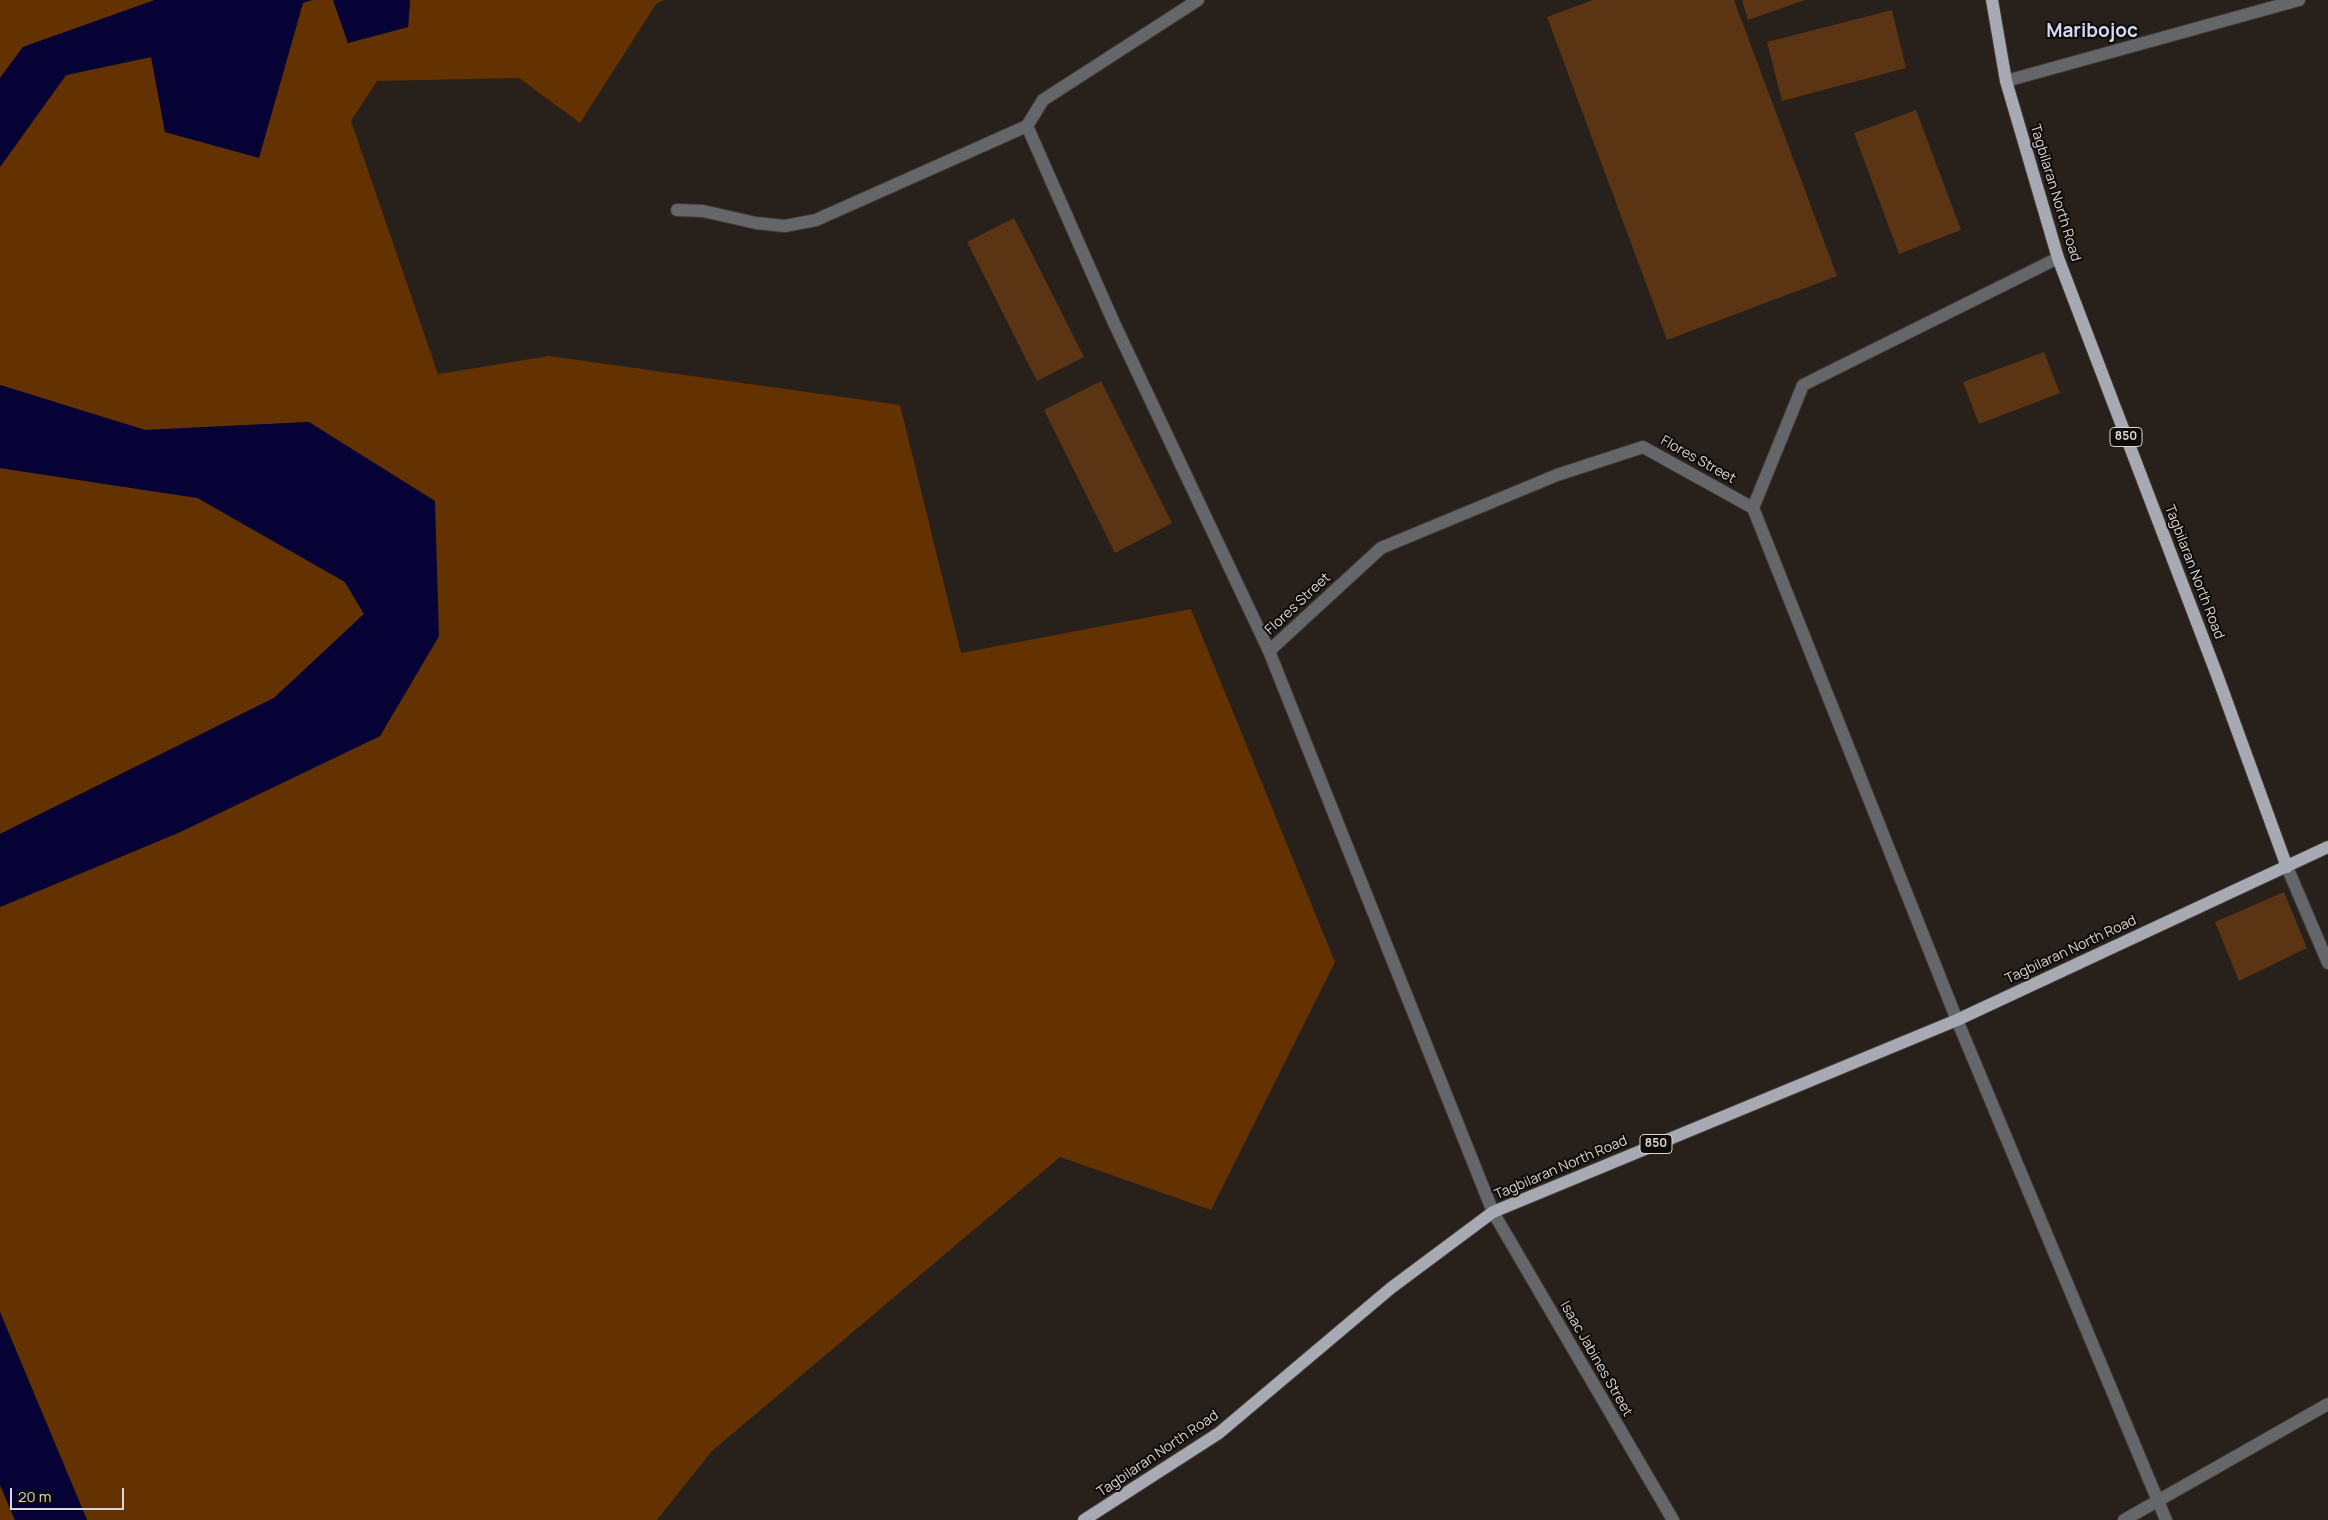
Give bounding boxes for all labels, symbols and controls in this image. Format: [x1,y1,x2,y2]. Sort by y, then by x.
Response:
district label: Maribojoc [2046,21,2138,43]
street label: Tagbilaran North Road [2026,122,2084,264]
road number: 850 [2110,428,2142,447]
street label: Flores Street [1658,433,1738,487]
street label: Tagbilaran North Road [2161,502,2227,642]
street label: Flores Street [1262,570,1334,638]
street label: Tagbilaran North Road [2003,912,2139,988]
street label: Tagbilaran North Road [1492,1132,1630,1204]
road number: 850 [1640,1134,1672,1154]
street label: Isaac Jabines Street [1556,1298,1636,1420]
street label: Tagbilaran North Road [1094,1407,1222,1501]
scale bar [12,1478,126,1510]
text: 20 m [18,1486,51,1507]

